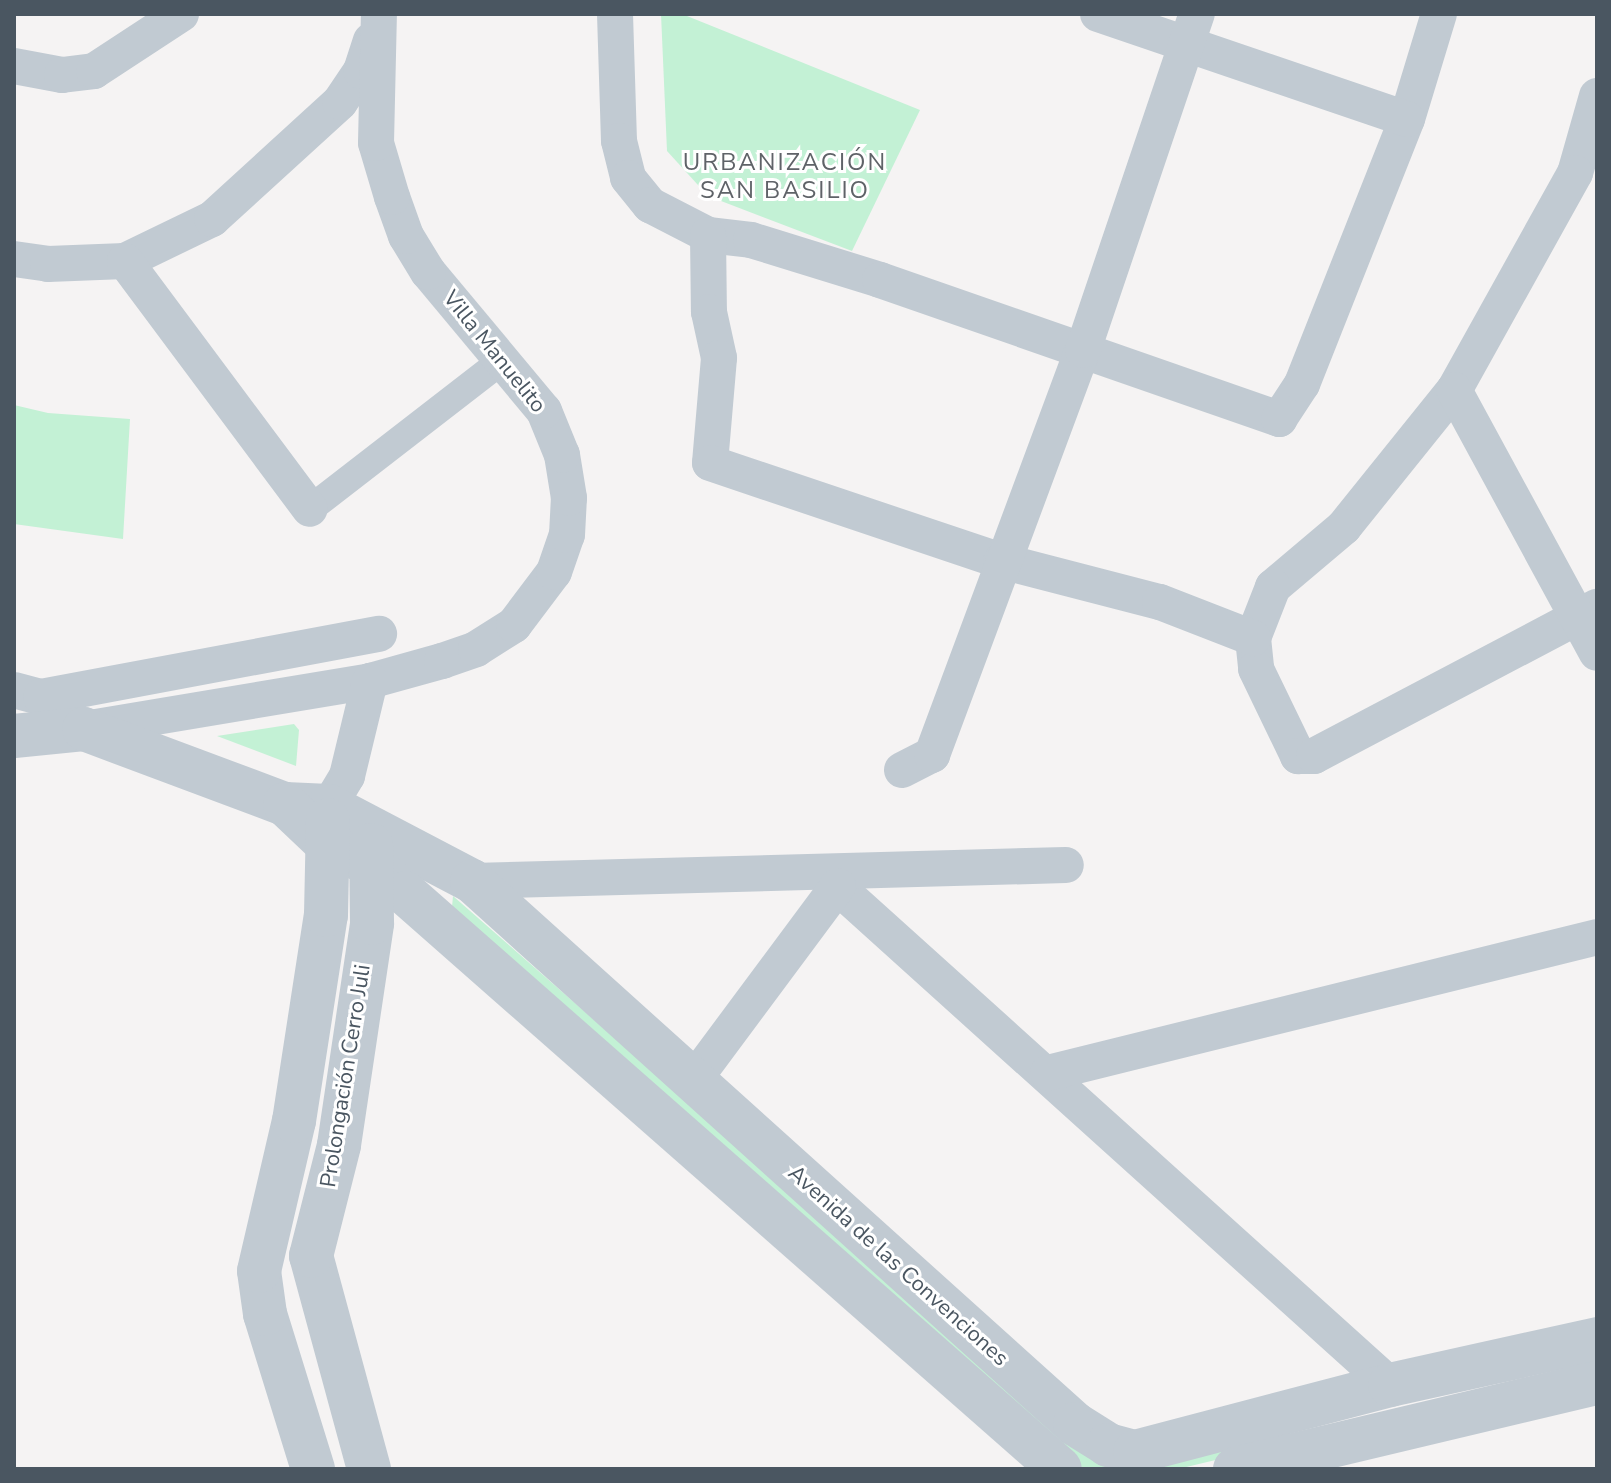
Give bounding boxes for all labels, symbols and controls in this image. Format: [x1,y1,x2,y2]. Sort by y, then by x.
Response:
district label: URBANIZACIÓN SAN BASILIO [683,149,887,205]
street label: Villa Manuelito [437,286,551,418]
street label: Prolongación Cerro Juli [315,963,377,1189]
street label: Avenida de las Convenciones [783,1160,1013,1372]

